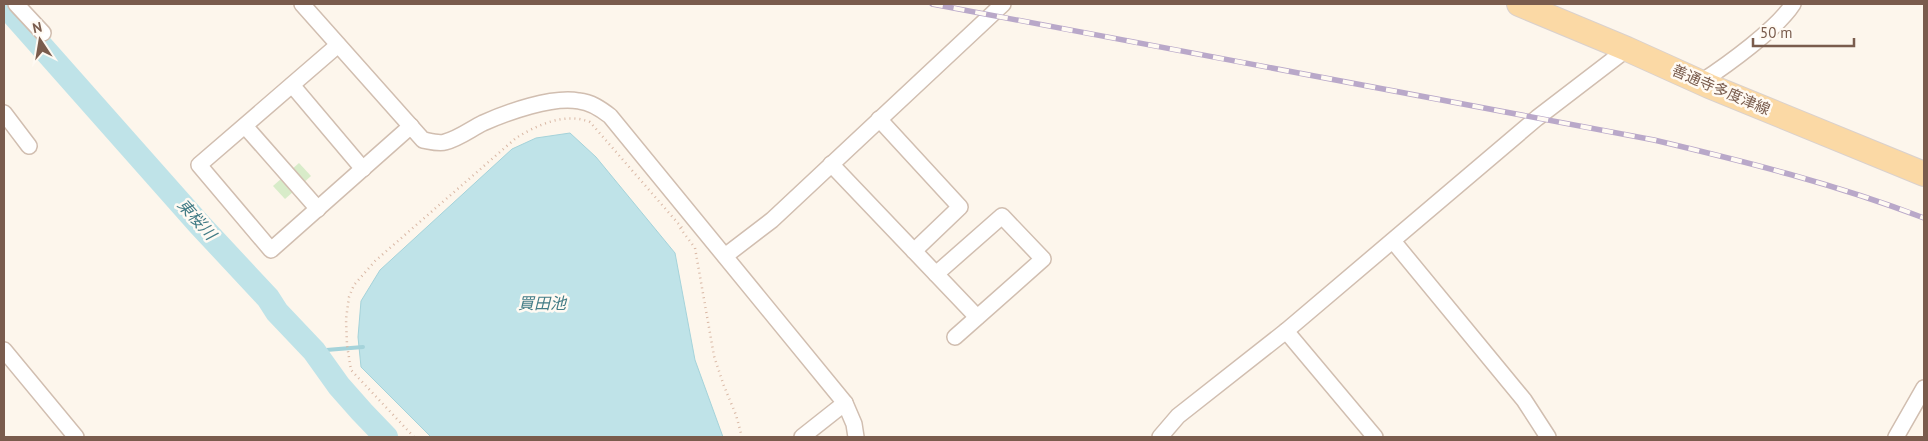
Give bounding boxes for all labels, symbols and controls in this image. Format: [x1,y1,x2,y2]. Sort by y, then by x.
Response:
north arrow [15,15,65,65]
scale bar [1753,15,1854,47]
text: N [31,18,44,37]
text: 50 m [1760,23,1793,42]
street label: 善通寺多度津線 [1669,60,1773,119]
water label: 東桜川 [174,194,222,245]
water label: 買田池 [518,293,568,313]

